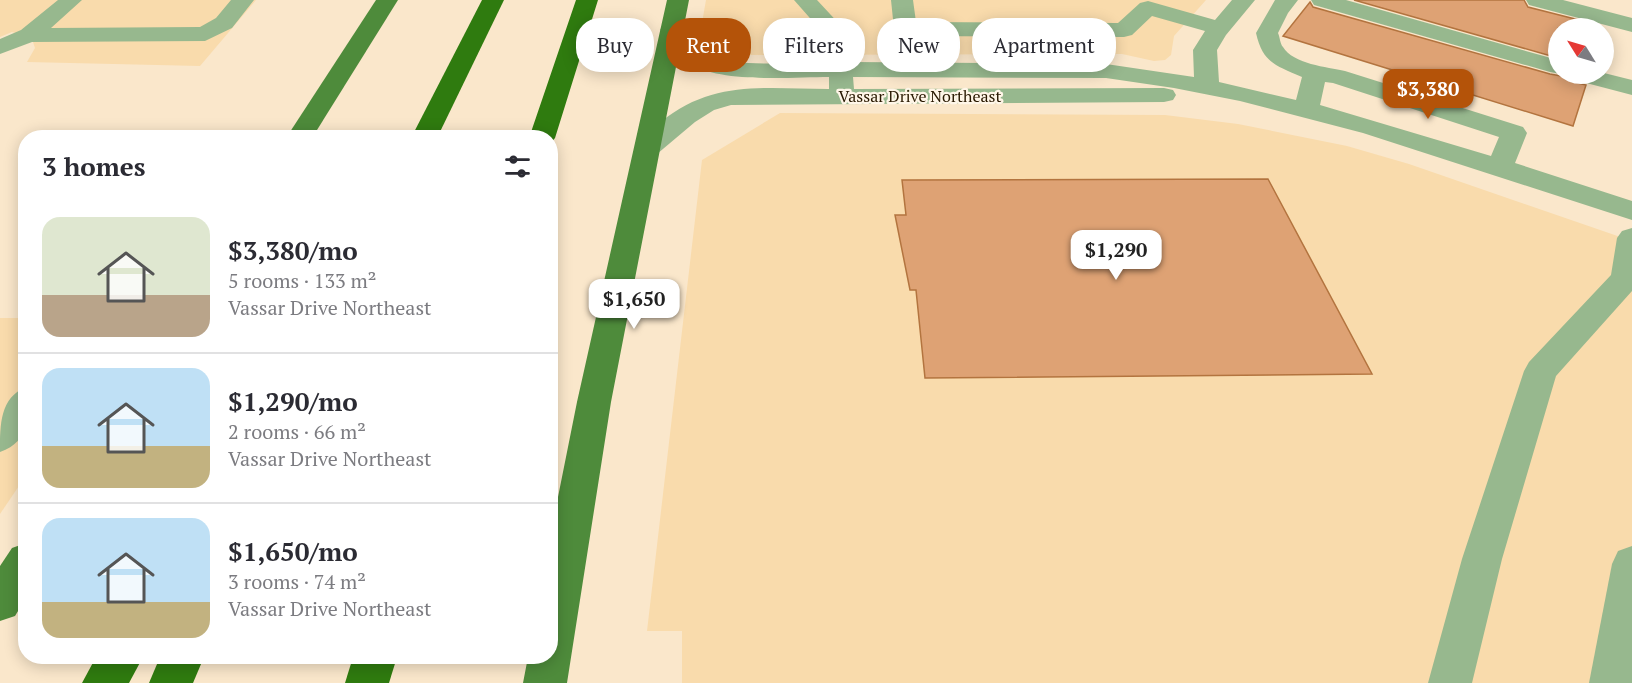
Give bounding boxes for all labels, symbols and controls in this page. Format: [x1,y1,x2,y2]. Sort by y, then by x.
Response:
chip: Buy [576,18,654,72]
chip: Rent [666,18,751,72]
chip: Filters [763,18,865,72]
chip: New [877,18,960,72]
chip: Apartment [972,18,1116,72]
north arrow [1548,18,1614,84]
map controls [1548,18,1614,84]
pin: $3,380 [1379,69,1477,120]
text: $3,380 [1397,75,1459,102]
street label: Vassar Drive Northeast [839,85,1001,107]
text: 3 homes [42,149,146,183]
icon: filters [501,150,534,183]
pin: $1,290 [1067,230,1165,281]
text: $3,380/mo [228,233,358,267]
text: $1,290 [1085,236,1147,263]
icon: home [90,241,162,313]
text: 5 rooms · 133 m² [228,267,376,294]
pin: $1,650 [585,279,683,330]
text: $1,650 [603,285,665,312]
text: Vassar Drive Northeast [228,294,431,321]
text: $1,290/mo [228,384,358,418]
icon: home [90,392,162,464]
text: 2 rooms · 66 m² [228,418,366,445]
text: Vassar Drive Northeast [228,445,431,472]
text: $1,650/mo [228,534,358,568]
icon: home [90,542,162,614]
text: 3 rooms · 74 m² [228,568,366,595]
text: Vassar Drive Northeast [228,595,431,622]

